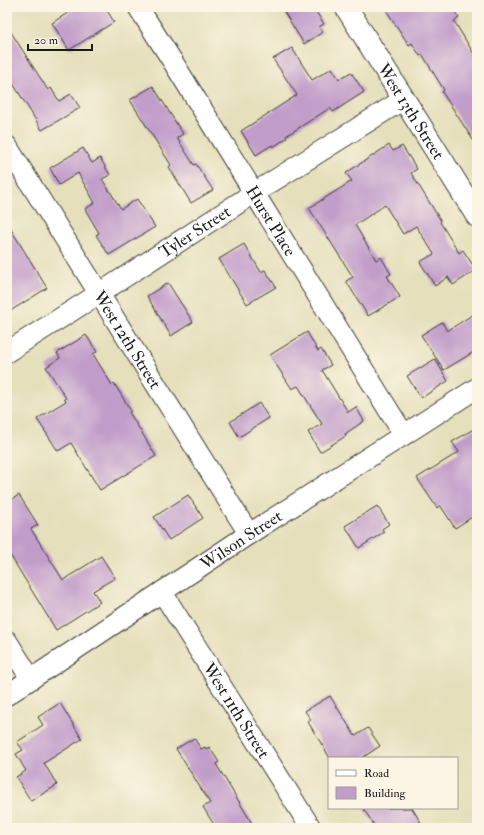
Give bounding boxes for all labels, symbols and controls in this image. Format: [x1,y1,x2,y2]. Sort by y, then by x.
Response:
scale bar [28,26,92,52]
text: 20 m [34,33,59,48]
street label: West 13th Street [372,59,449,164]
street label: Hurst Place [241,182,301,260]
street label: Tyler Street [155,201,235,263]
street label: West 12th Street [88,286,166,393]
street label: Wilson Street [196,505,287,575]
street label: West 11th Street [198,658,275,763]
legend [328,757,458,809]
text: Road [364,766,389,781]
text: Building [364,786,407,801]

